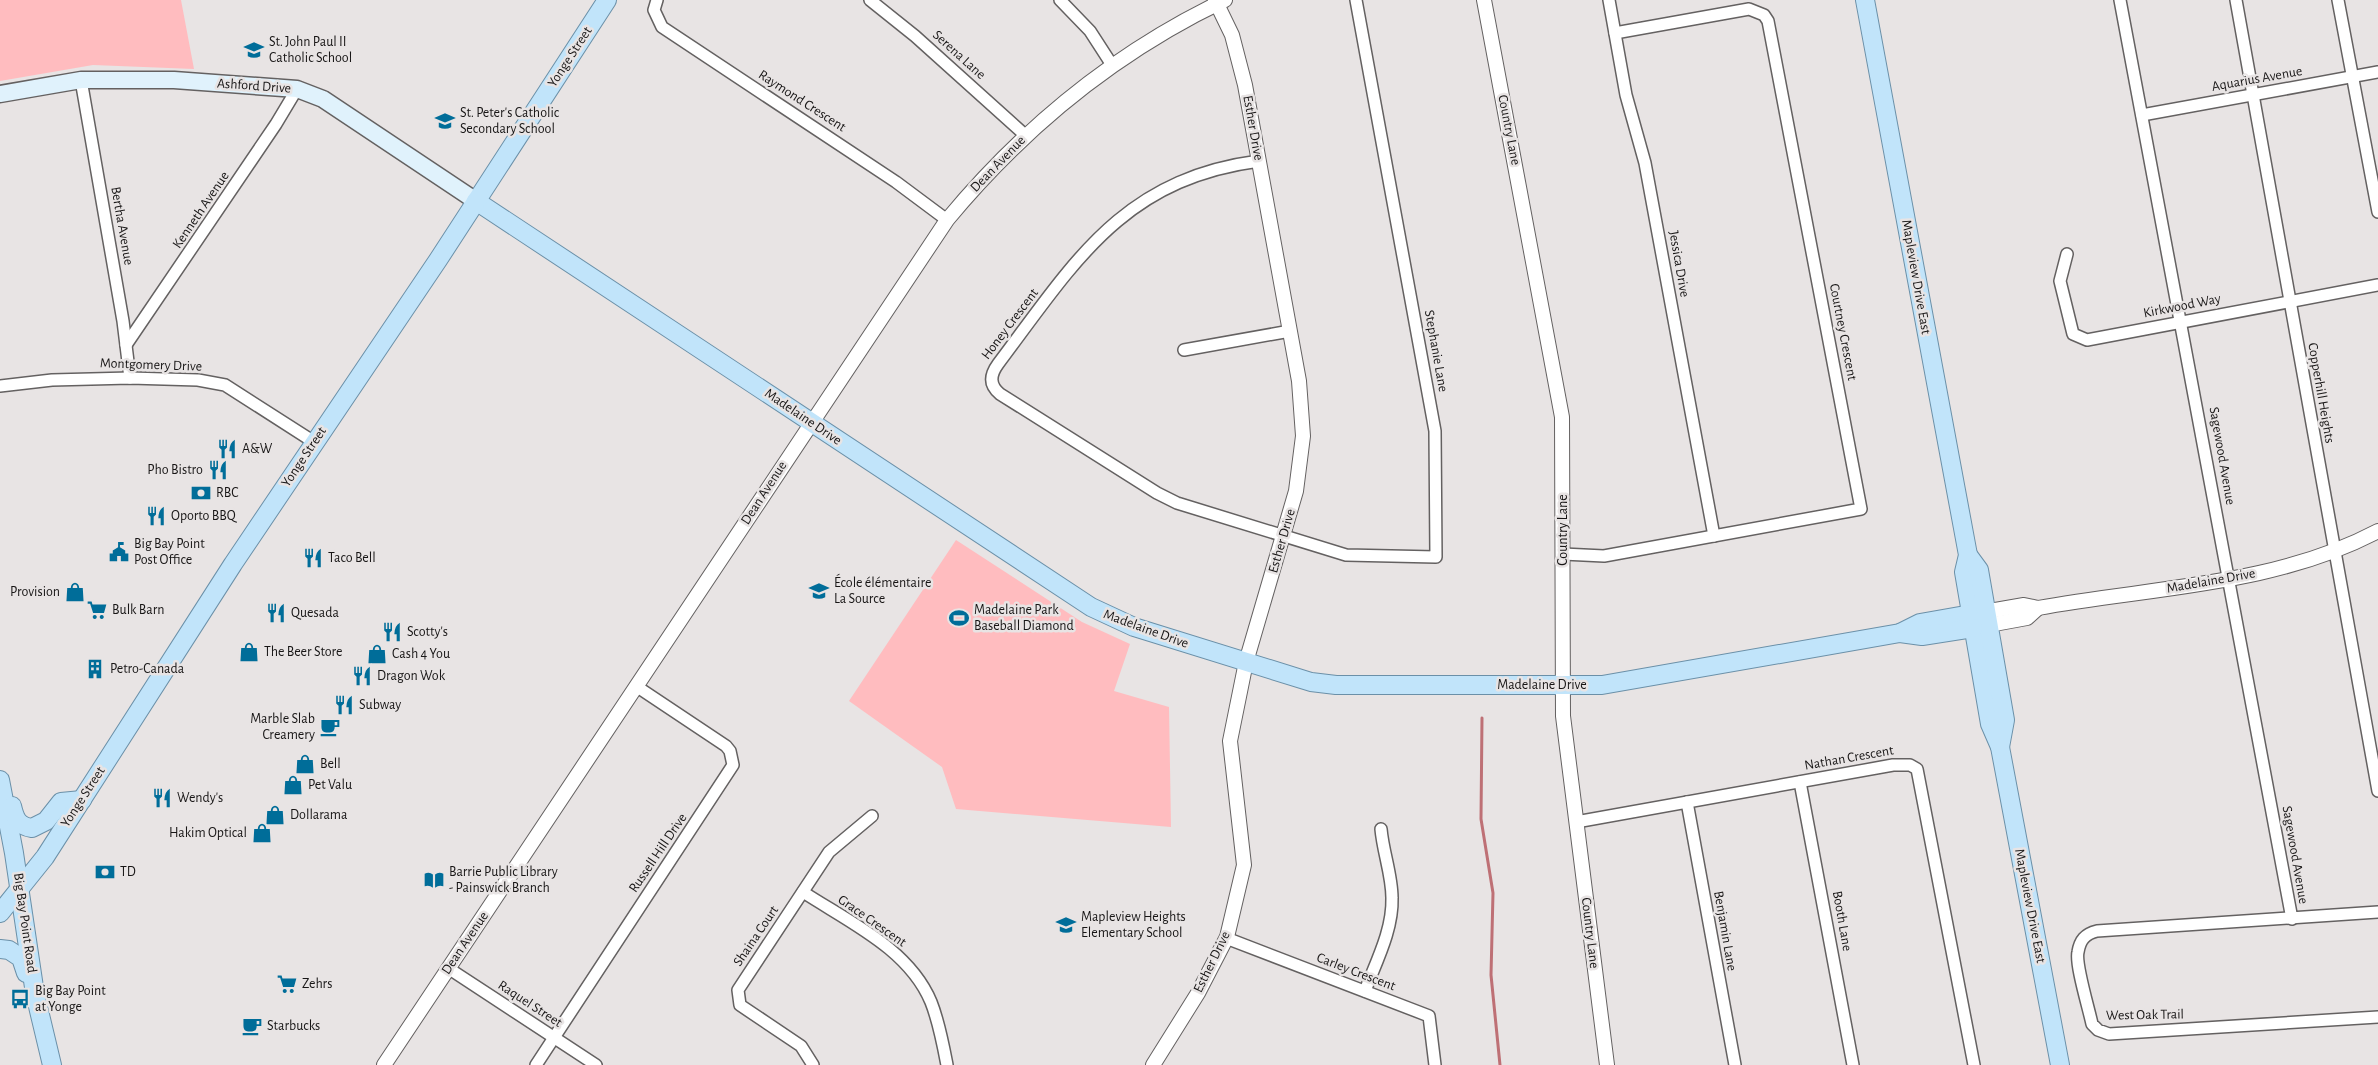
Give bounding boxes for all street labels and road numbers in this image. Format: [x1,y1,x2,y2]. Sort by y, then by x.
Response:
street label: Yonge Street [545,24,595,90]
street label: Serena Lane [930,28,988,82]
street label: Aquarius Avenue [2211,64,2303,94]
street label: Raymond Crescent [756,68,849,135]
street label: Ashford Drive [216,76,292,96]
street label: Esther Drive [1240,94,1266,162]
street label: Country Lane [1495,94,1523,166]
street label: Dean Avenue [968,133,1028,195]
street label: Kenneth Avenue [170,169,232,251]
street label: Bertha Avenue [108,186,136,266]
street label: Mapleview Drive East [1899,219,1933,336]
street label: Jessica Drive [1666,230,1692,298]
street label: Courtney Crescent [1827,282,1859,382]
street label: Honey Crescent [979,286,1041,362]
street label: Kirkwood Way [2142,292,2222,320]
street label: Stephanie Lane [1422,309,1450,393]
street label: Copperhill Heights [2305,342,2337,444]
street label: Montgomery Drive [100,356,202,374]
street label: Madelaine Drive [762,386,844,448]
street label: Sagewood Avenue [2206,406,2238,506]
street label: Yonge Street [279,424,329,490]
street label: Dean Avenue [738,459,790,527]
street label: Country Lane [1556,494,1570,566]
street label: Esther Drive [1266,507,1298,575]
street label: Madelaine Drive [2166,566,2256,596]
street label: Madelaine Drive [1102,607,1190,651]
street label: Madelaine Drive [1497,678,1587,692]
street label: Nathan Crescent [1803,743,1895,773]
street label: Yonge Street [58,764,108,830]
street label: Sagewood Avenue [2279,805,2311,905]
street label: Russell Hill Drive [626,811,690,895]
street label: Mapleview Drive East [2012,848,2048,965]
street label: Big Bay Point Road [11,872,39,974]
street label: Benjamin Lane [1711,890,1739,972]
street label: Booth Lane [1830,890,1854,952]
street label: Grace Crescent [835,892,909,950]
street label: Country Lane [1579,897,1601,969]
street label: Shaina Court [731,903,782,969]
street label: Dean Avenue [439,909,491,977]
street label: Esther Drive [1191,929,1233,995]
street label: Carley Crescent [1315,951,1398,994]
street label: Raquel Street [495,978,565,1030]
street label: West Oak Trail [2106,1007,2184,1023]

